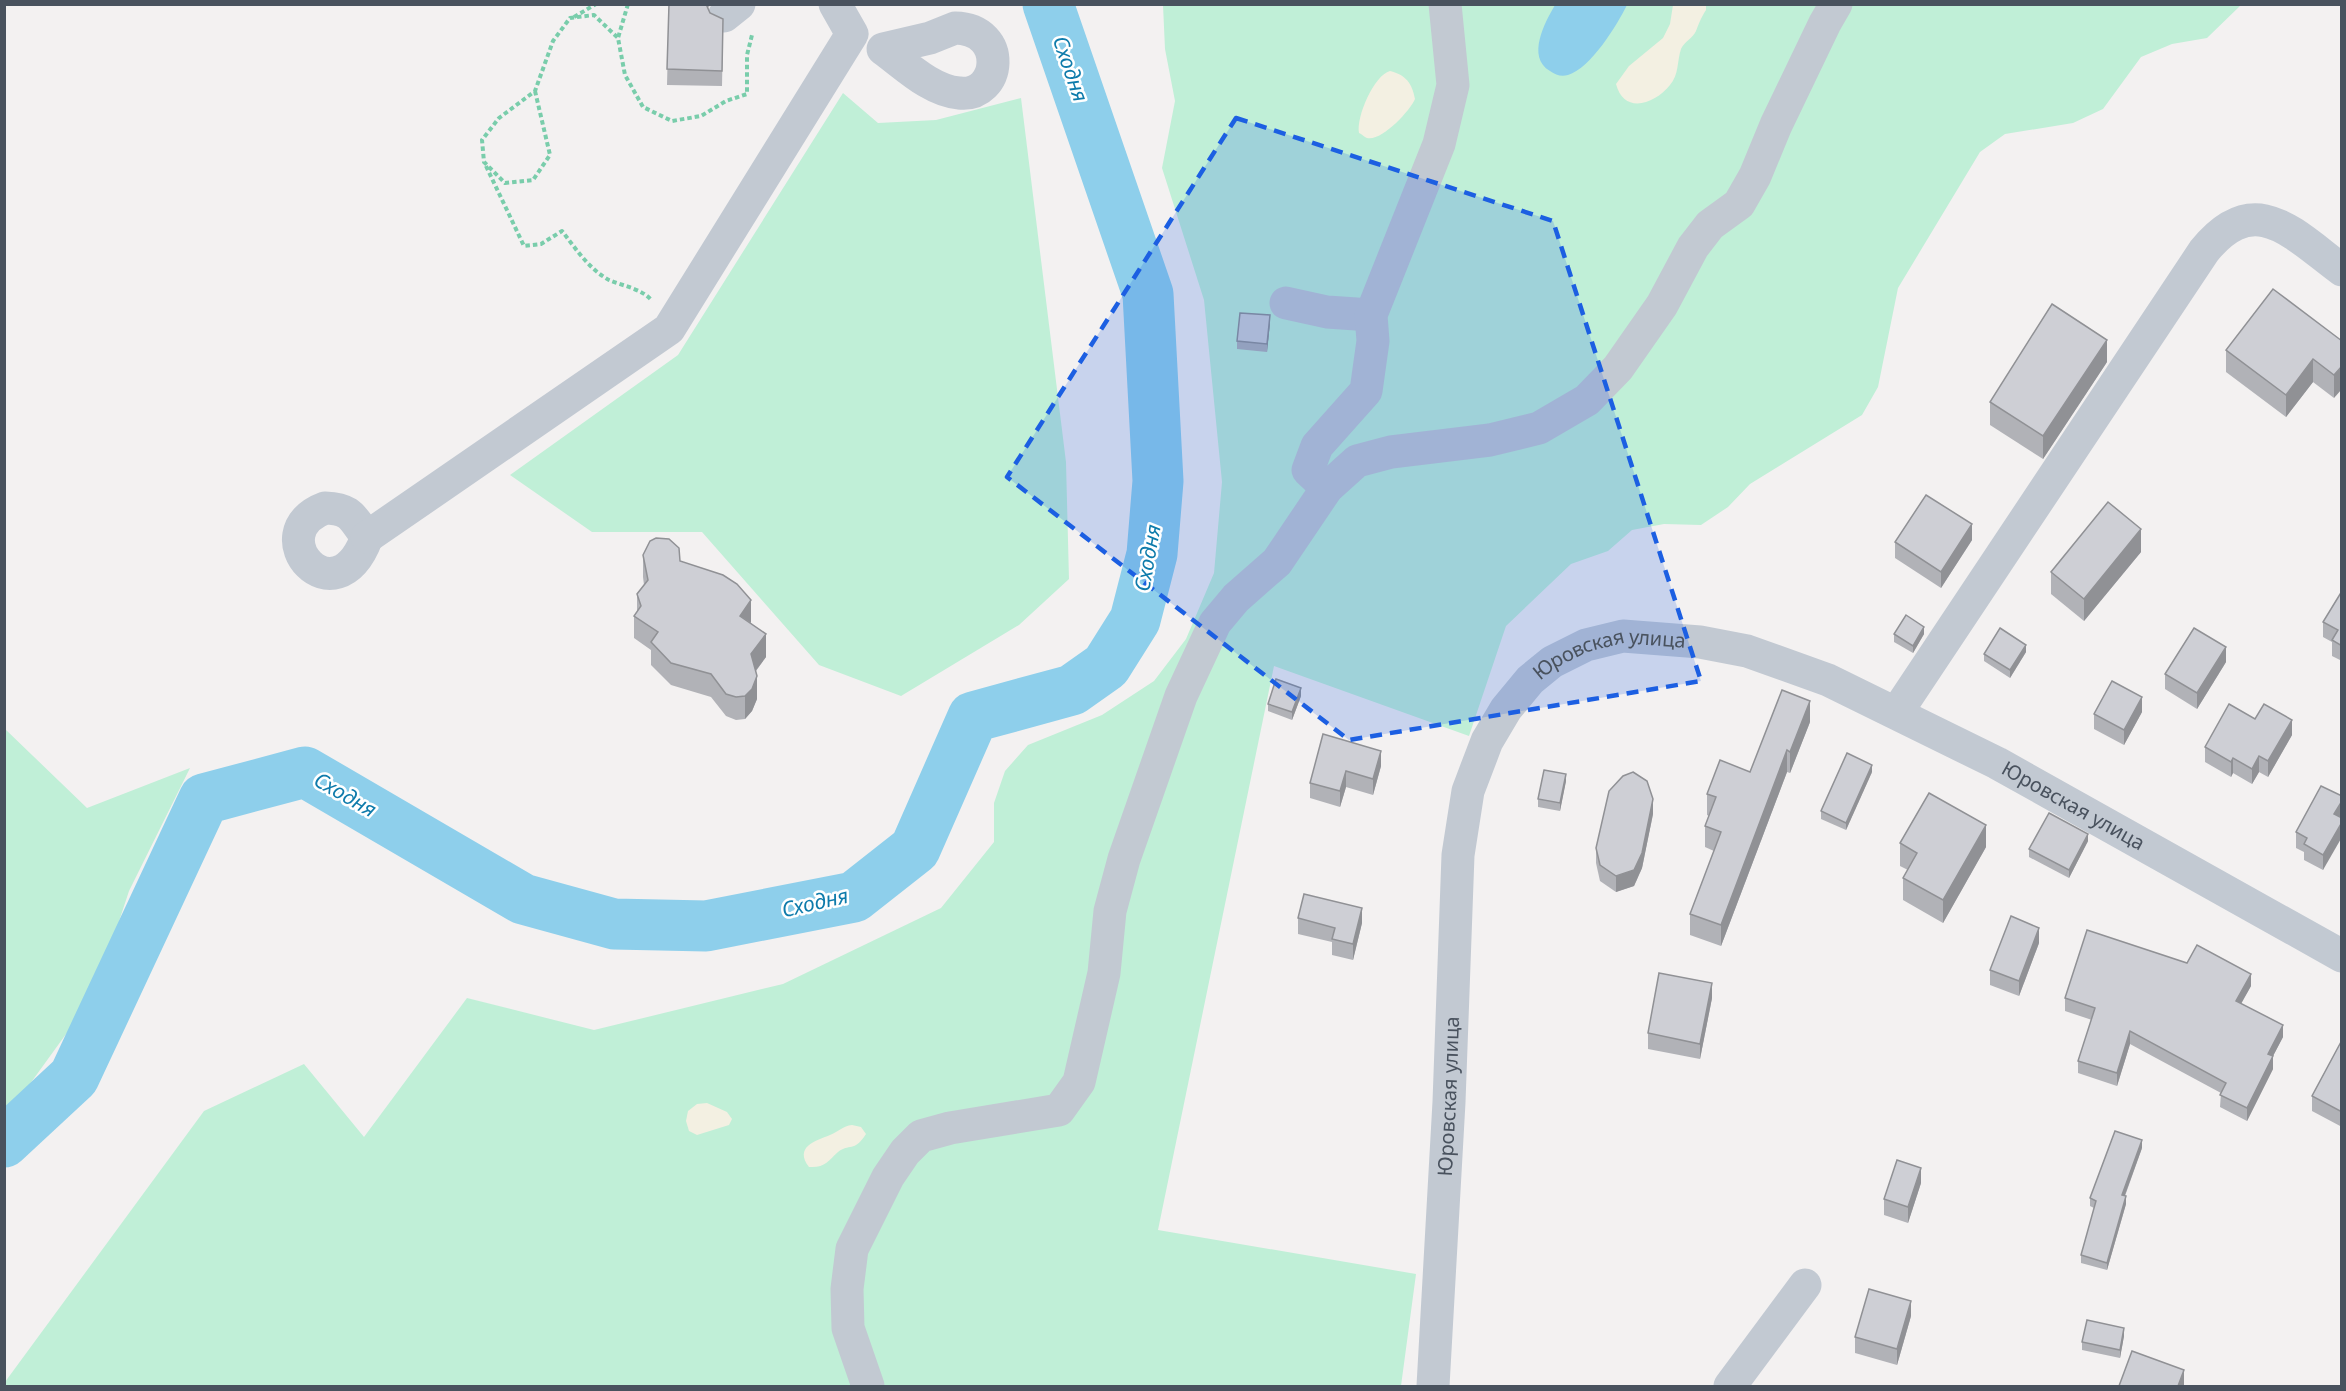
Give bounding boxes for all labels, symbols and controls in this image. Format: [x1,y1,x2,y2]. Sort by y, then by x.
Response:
water label: Сходня [1047,32,1095,105]
water label: Сходня [1127,522,1167,594]
street label: Юровская улица [1527,622,1687,685]
street label: Юровская улица [1997,754,2150,856]
water label: Сходня [309,765,382,823]
water label: Сходня [779,881,851,923]
street label: Юровская улица [1431,1016,1465,1177]

